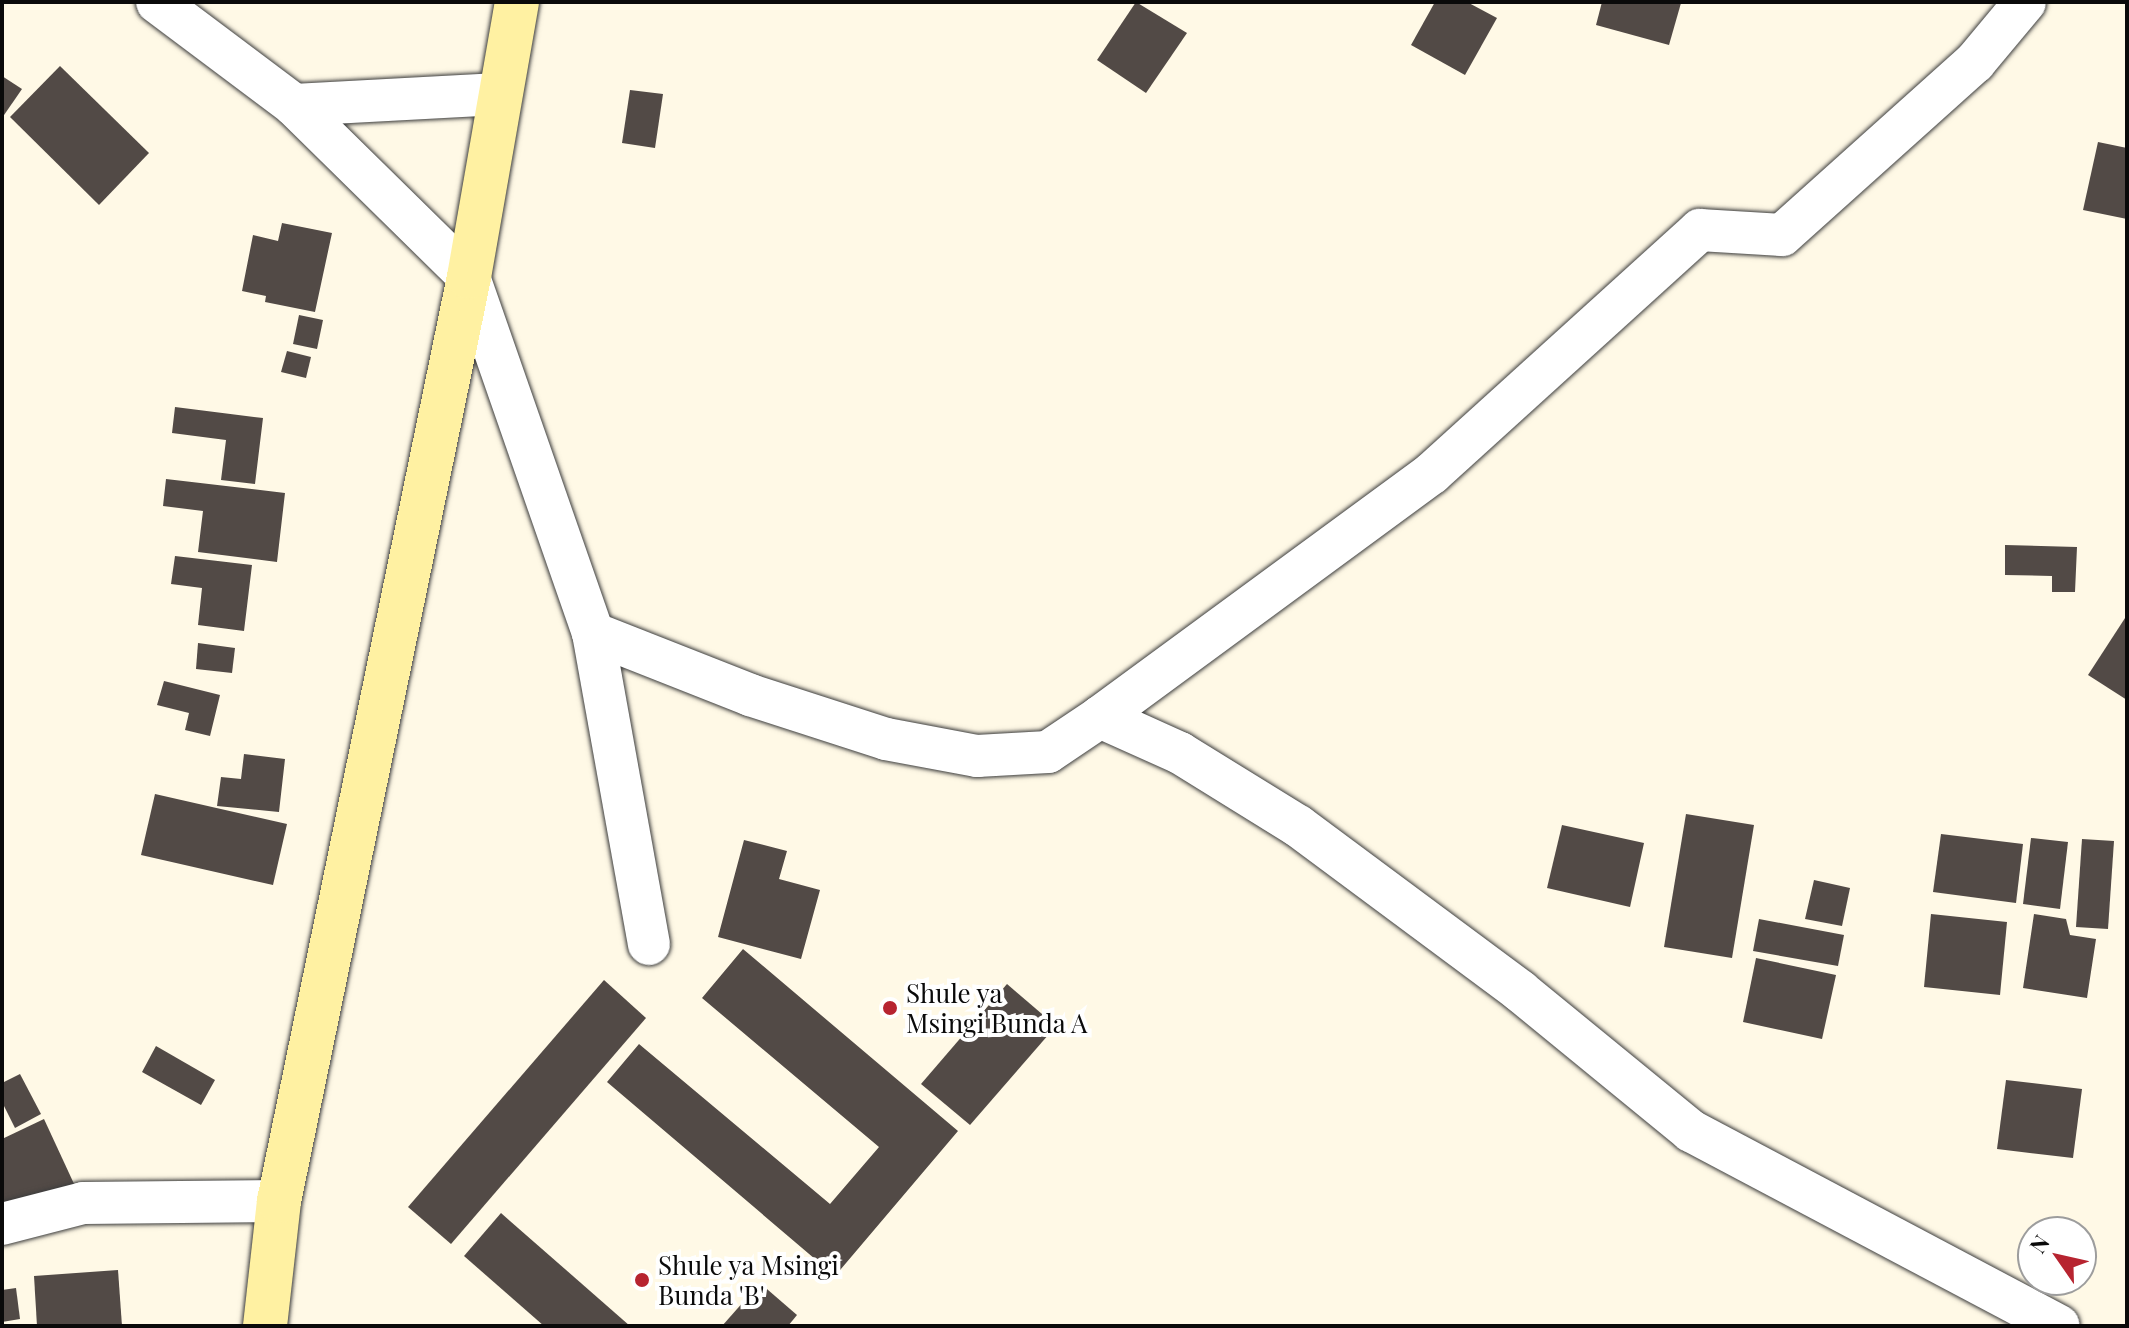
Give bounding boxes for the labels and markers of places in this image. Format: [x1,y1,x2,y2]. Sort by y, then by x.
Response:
place label: Shule ya Msingi Bunda A [906,977,1089,1038]
marker: Shule ya Msingi Bunda A [881,999,899,1017]
place label: Shule ya Msingi Bunda 'B' [658,1249,840,1310]
marker: Shule ya Msingi Bunda 'B' [633,1271,651,1289]

